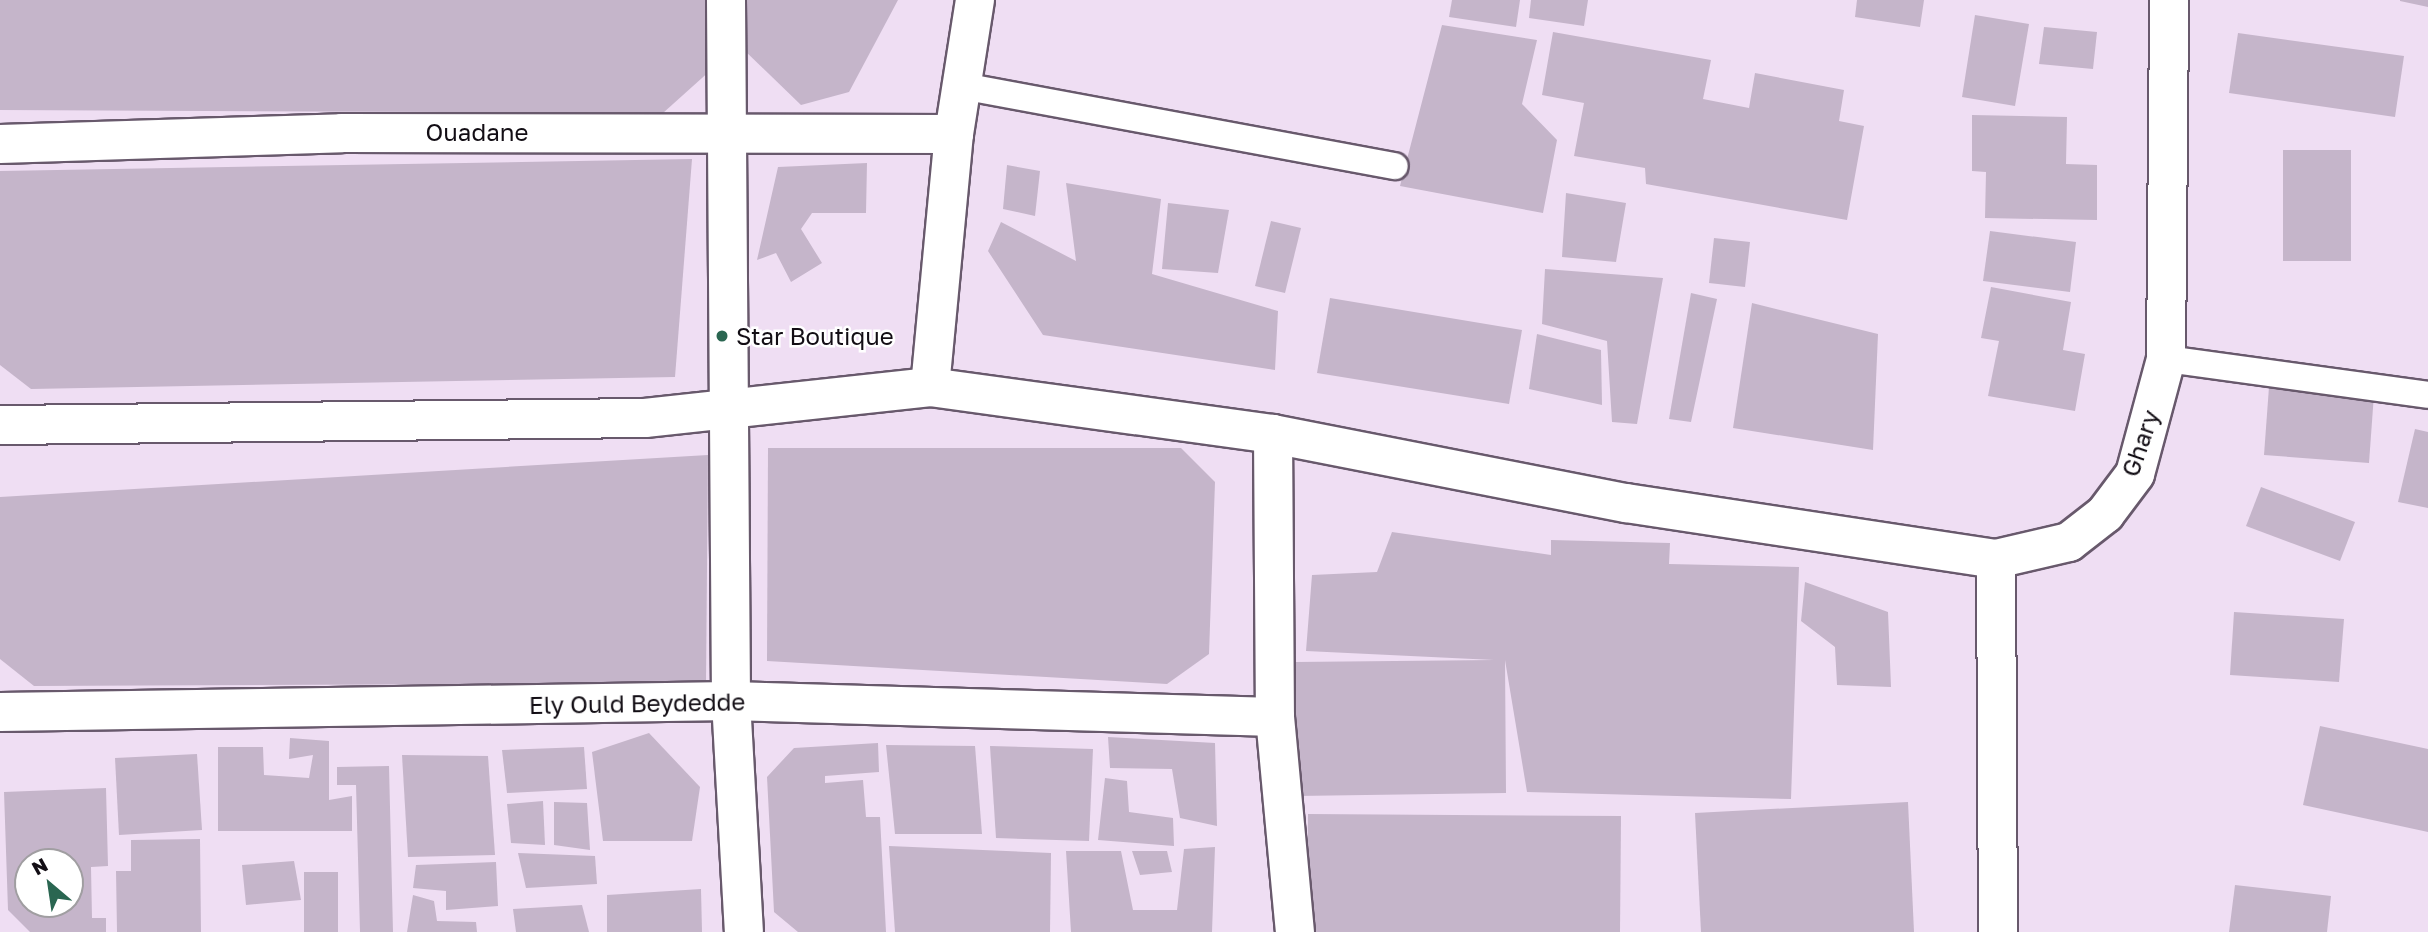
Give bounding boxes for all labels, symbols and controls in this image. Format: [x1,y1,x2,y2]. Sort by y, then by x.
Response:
street label: Ouadane [426,118,528,146]
place label: Star Boutique [736,322,894,350]
marker: Star Boutique [714,328,730,344]
street label: Ghary [2115,406,2165,480]
street label: Ely Ould Beydedde [529,687,745,719]
north arrow [14,848,84,918]
text: N [28,852,51,880]

